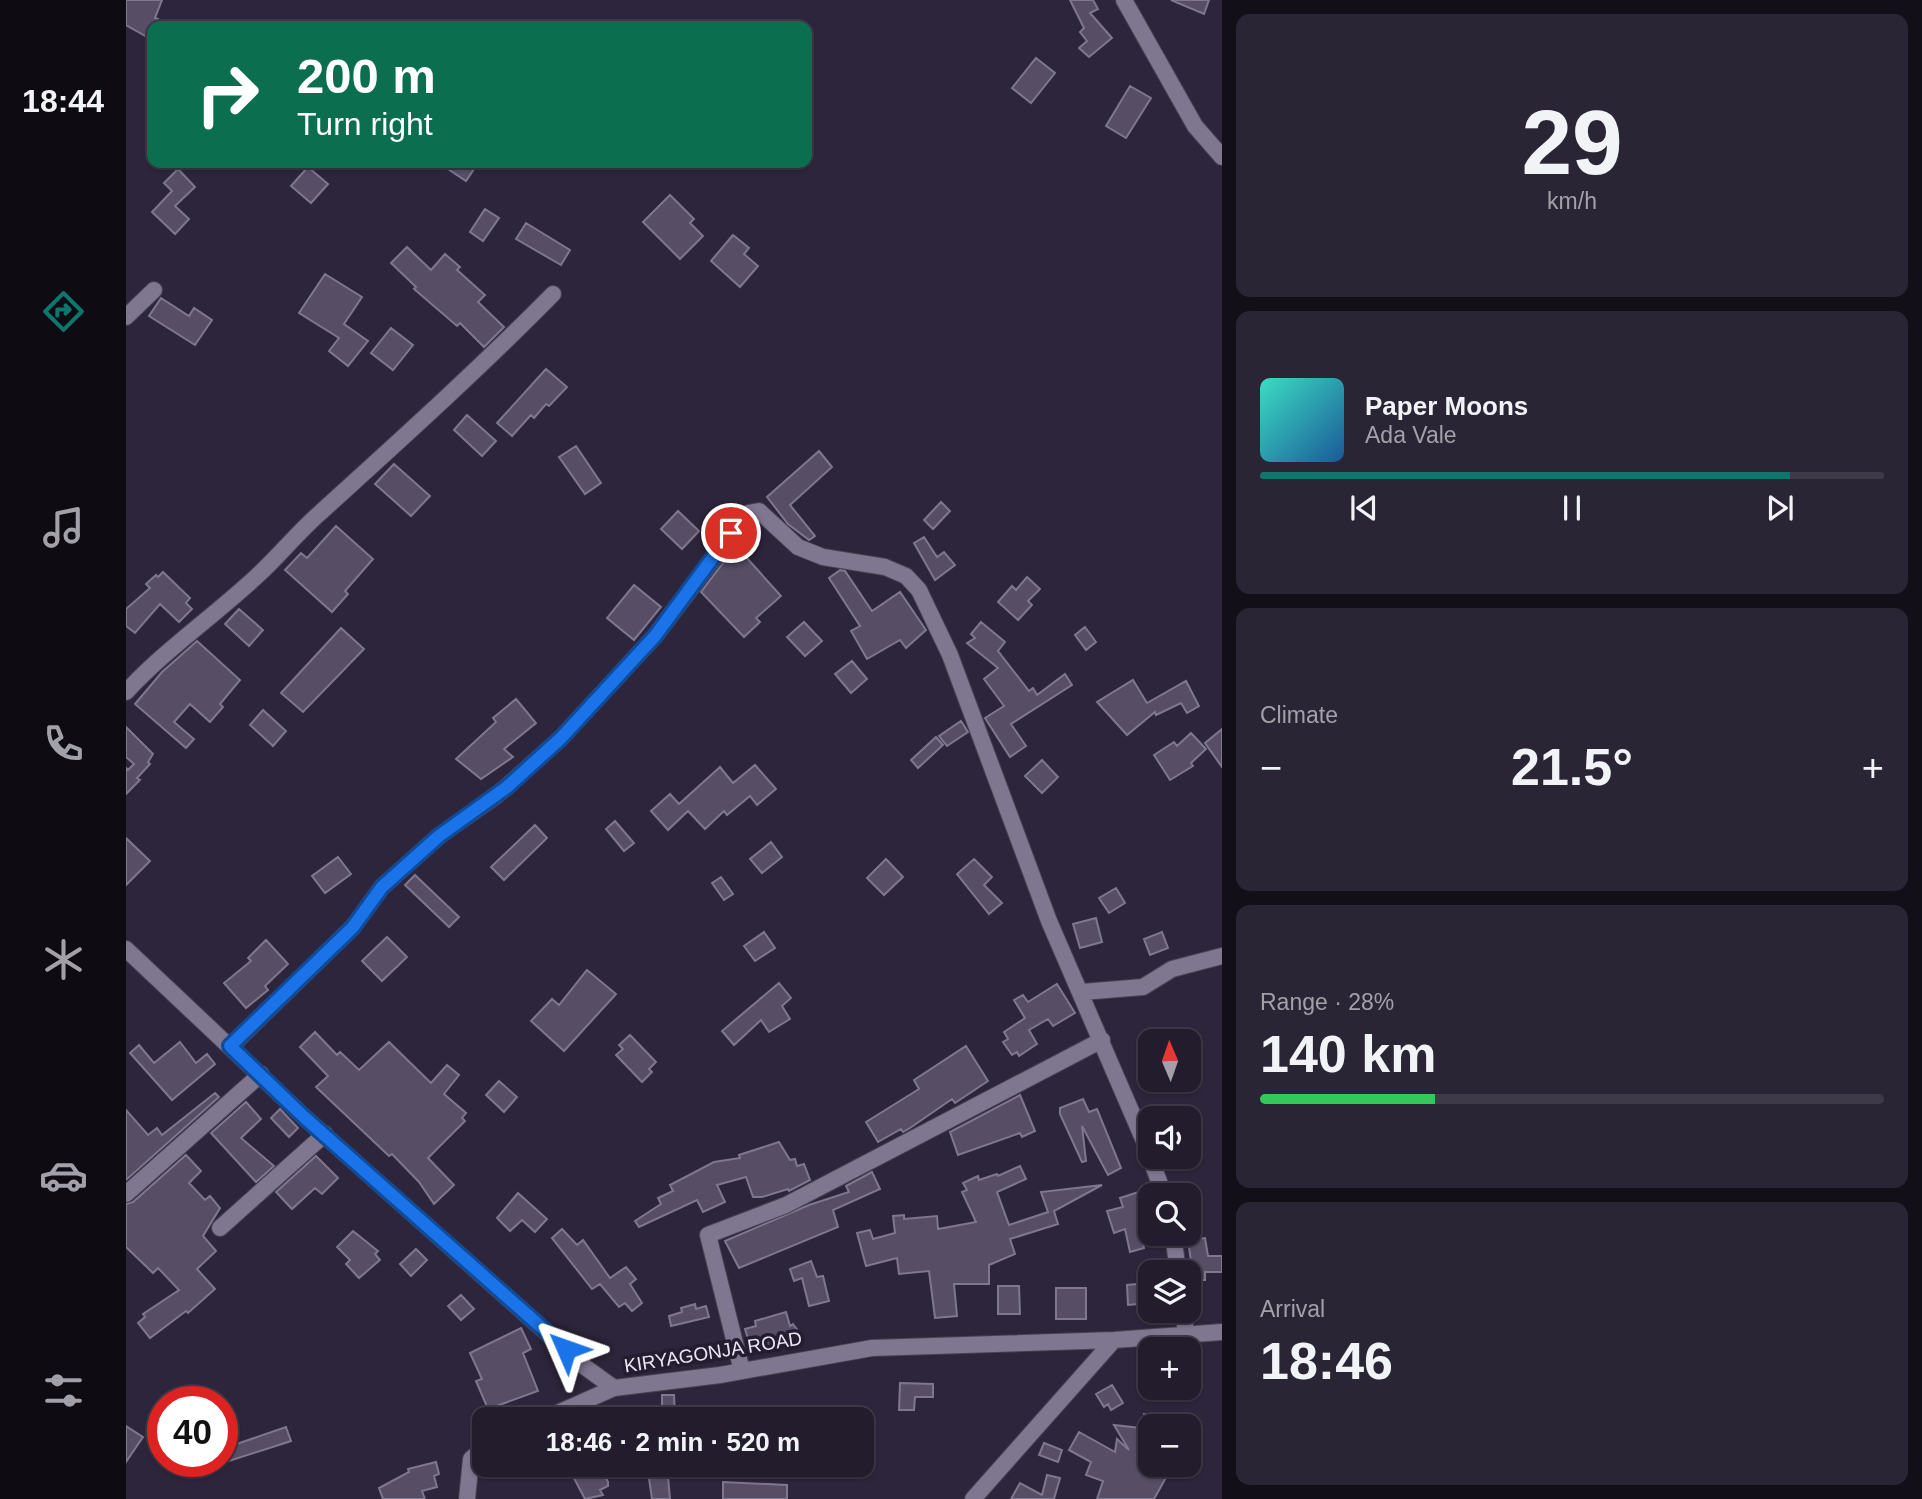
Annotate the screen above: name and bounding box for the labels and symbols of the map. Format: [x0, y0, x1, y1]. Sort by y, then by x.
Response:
pin [701, 503, 761, 563]
north arrow [1138, 1029, 1200, 1092]
position arrow [529, 1312, 603, 1386]
street label: KIRYAGONJA ROAD [623, 1328, 803, 1376]
speed limit sign: 40 [147, 1386, 238, 1477]

